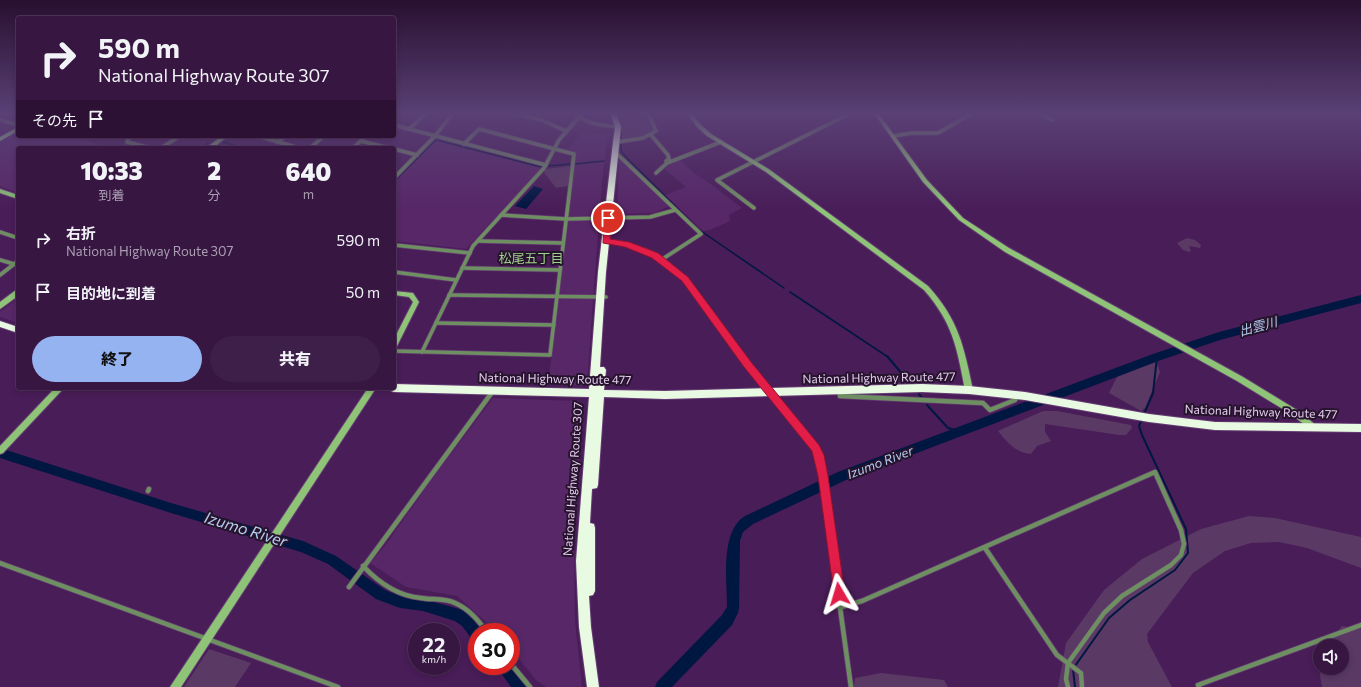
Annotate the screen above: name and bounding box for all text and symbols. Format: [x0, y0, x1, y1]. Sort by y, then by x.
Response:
text: 590 m [98, 30, 180, 64]
icon: right [32, 32, 84, 84]
text: National Highway Route 307 [98, 64, 330, 86]
icon: arrive [85, 108, 107, 130]
text: その先 [32, 111, 77, 129]
text: 10:33 [81, 156, 143, 185]
text: 2 [207, 156, 221, 185]
text: 640 [286, 157, 332, 186]
text: m [303, 186, 314, 202]
text: 到着 [99, 187, 125, 203]
text: 分 [208, 187, 221, 203]
pin [591, 201, 625, 235]
icon: arrive [597, 207, 619, 229]
text: 右折 [66, 224, 96, 242]
icon: right [32, 229, 54, 251]
text: 590 m [337, 231, 380, 249]
text: National Highway Route 307 [66, 243, 233, 259]
district label: 松尾五丁目 [498, 250, 564, 266]
icon: arrive [32, 281, 54, 303]
text: 50 m [346, 283, 380, 301]
text: 目的地に到着 [66, 284, 156, 302]
water label: 出雲川 [1237, 313, 1281, 339]
button: 終了 [32, 336, 202, 382]
button: 共有 [210, 336, 380, 382]
street label: National Highway Route 477 [802, 369, 956, 385]
street label: National Highway Route 477 [478, 370, 632, 386]
street label: National Highway Route 307 [560, 401, 584, 556]
street label: National Highway Route 477 [1184, 401, 1338, 421]
water label: Izumo River [845, 442, 916, 482]
water label: Izumo River [202, 507, 290, 550]
position arrow [818, 573, 860, 615]
speed limit sign: 30 [468, 623, 520, 675]
text: 22 [423, 632, 445, 656]
map controls [1313, 639, 1349, 675]
button: sound [1313, 639, 1349, 675]
text: km/h [422, 653, 446, 665]

